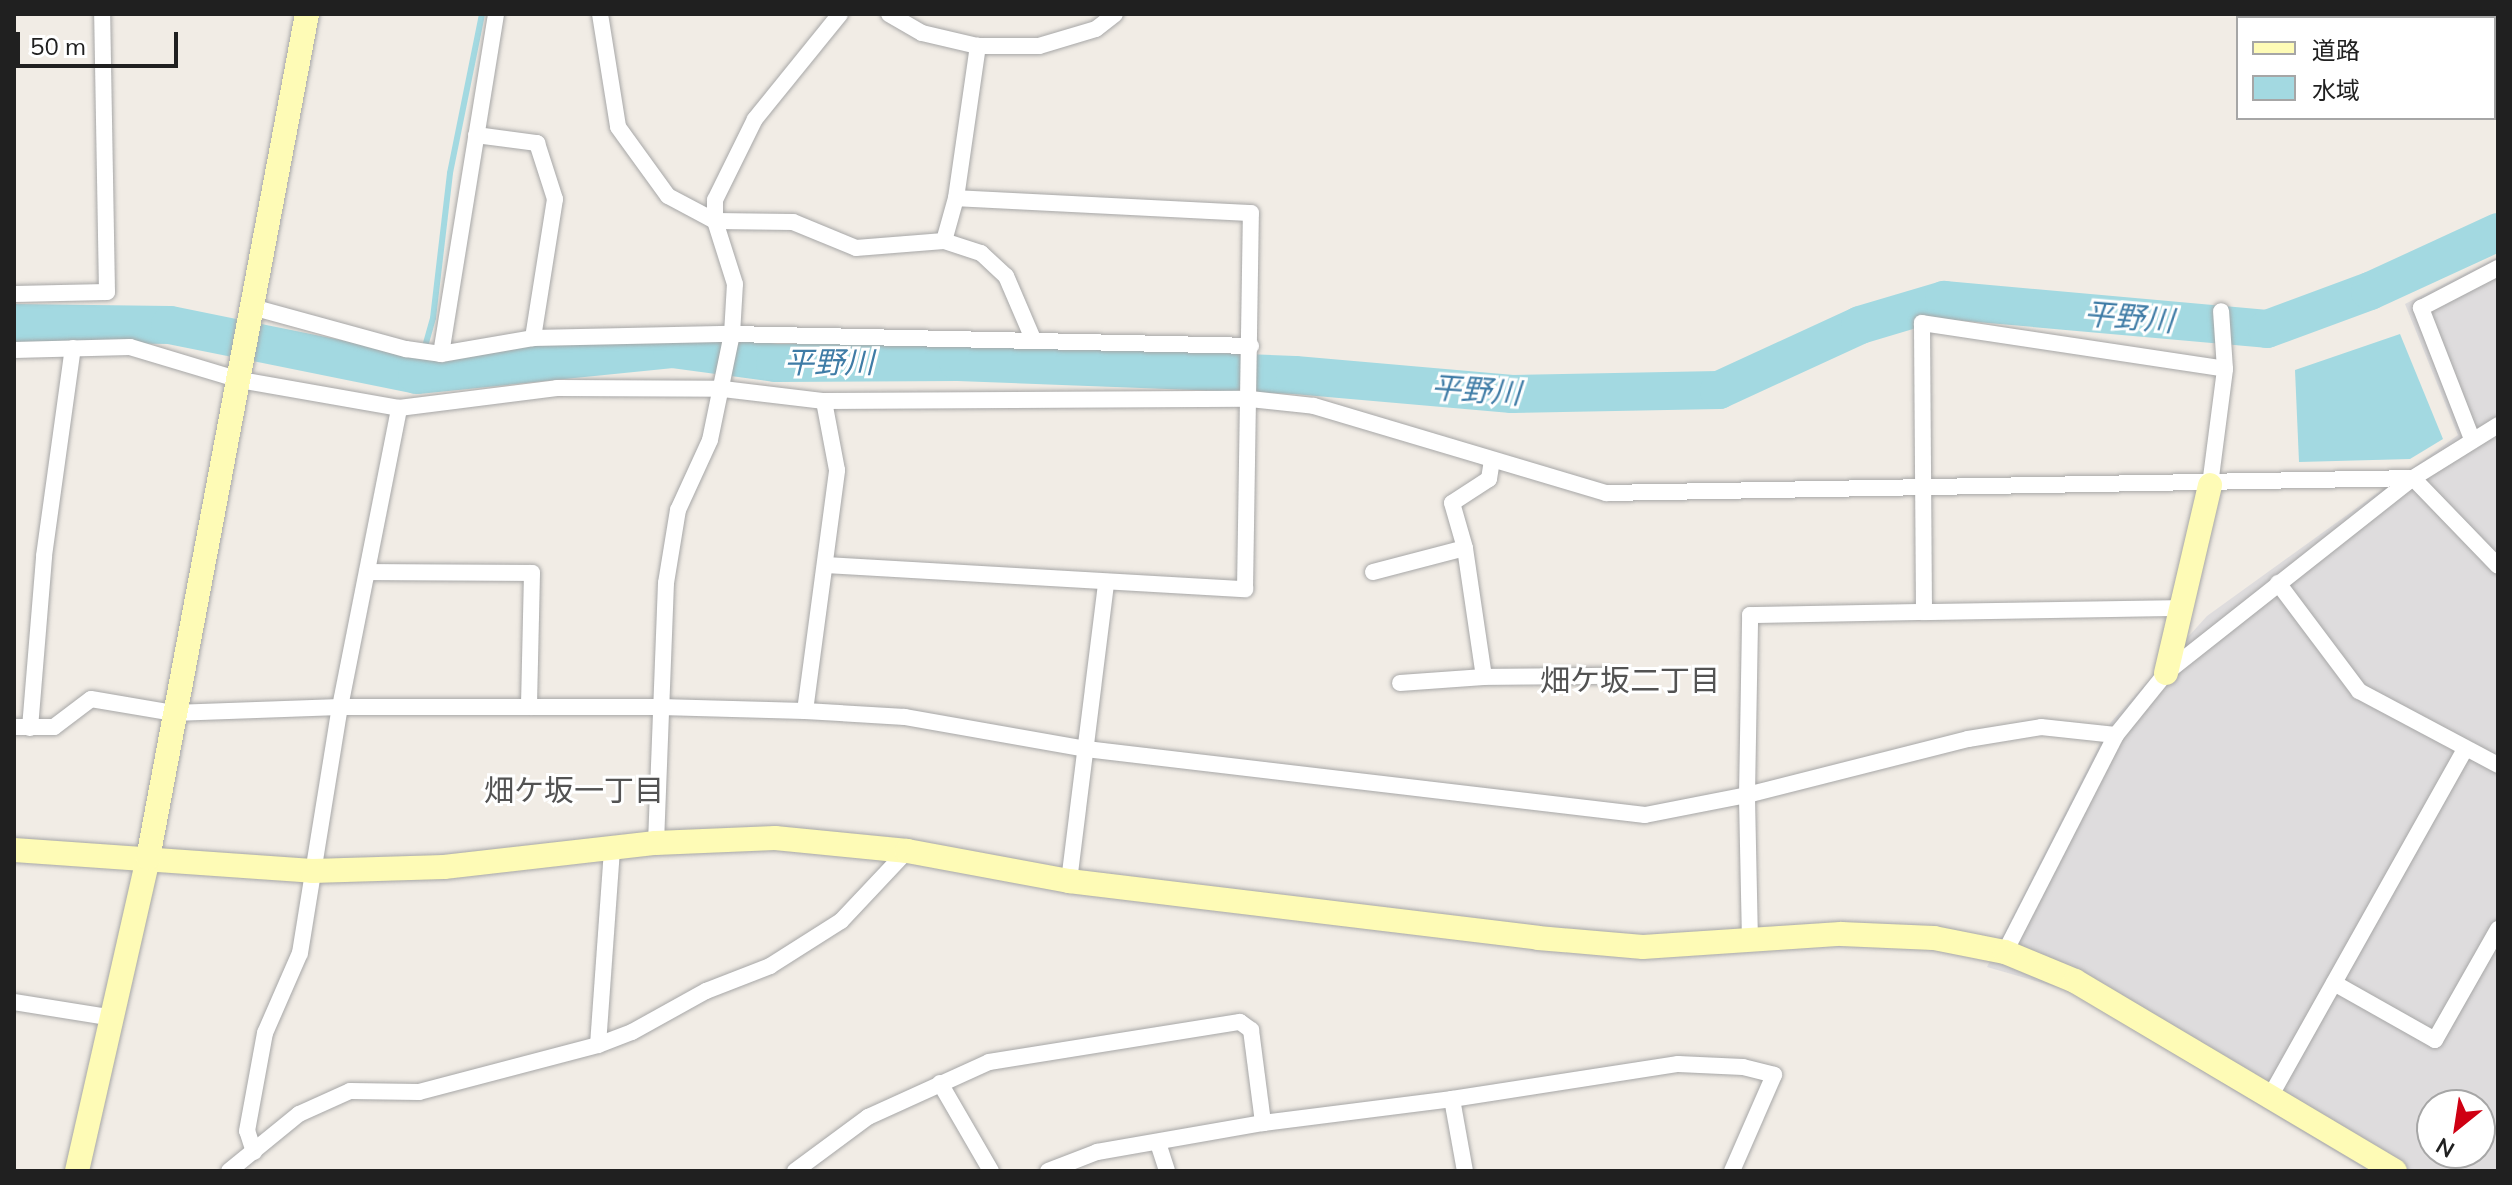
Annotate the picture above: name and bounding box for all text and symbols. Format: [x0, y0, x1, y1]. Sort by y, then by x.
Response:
scale bar [20, 16, 182, 66]
legend [2236, 16, 2496, 120]
text: 50 m [30, 31, 86, 61]
text: 道路 [2312, 35, 2360, 65]
text: 水域 [2312, 75, 2360, 105]
water label: 平野川 [2083, 295, 2175, 339]
water label: 平野川 [784, 344, 874, 380]
water label: 平野川 [1430, 369, 1522, 411]
district label: 畑ケ坂二丁目 [1540, 662, 1720, 698]
district label: 畑ケ坂一丁目 [484, 772, 664, 808]
north arrow [2416, 1089, 2496, 1169]
text: N [2431, 1132, 2459, 1164]

